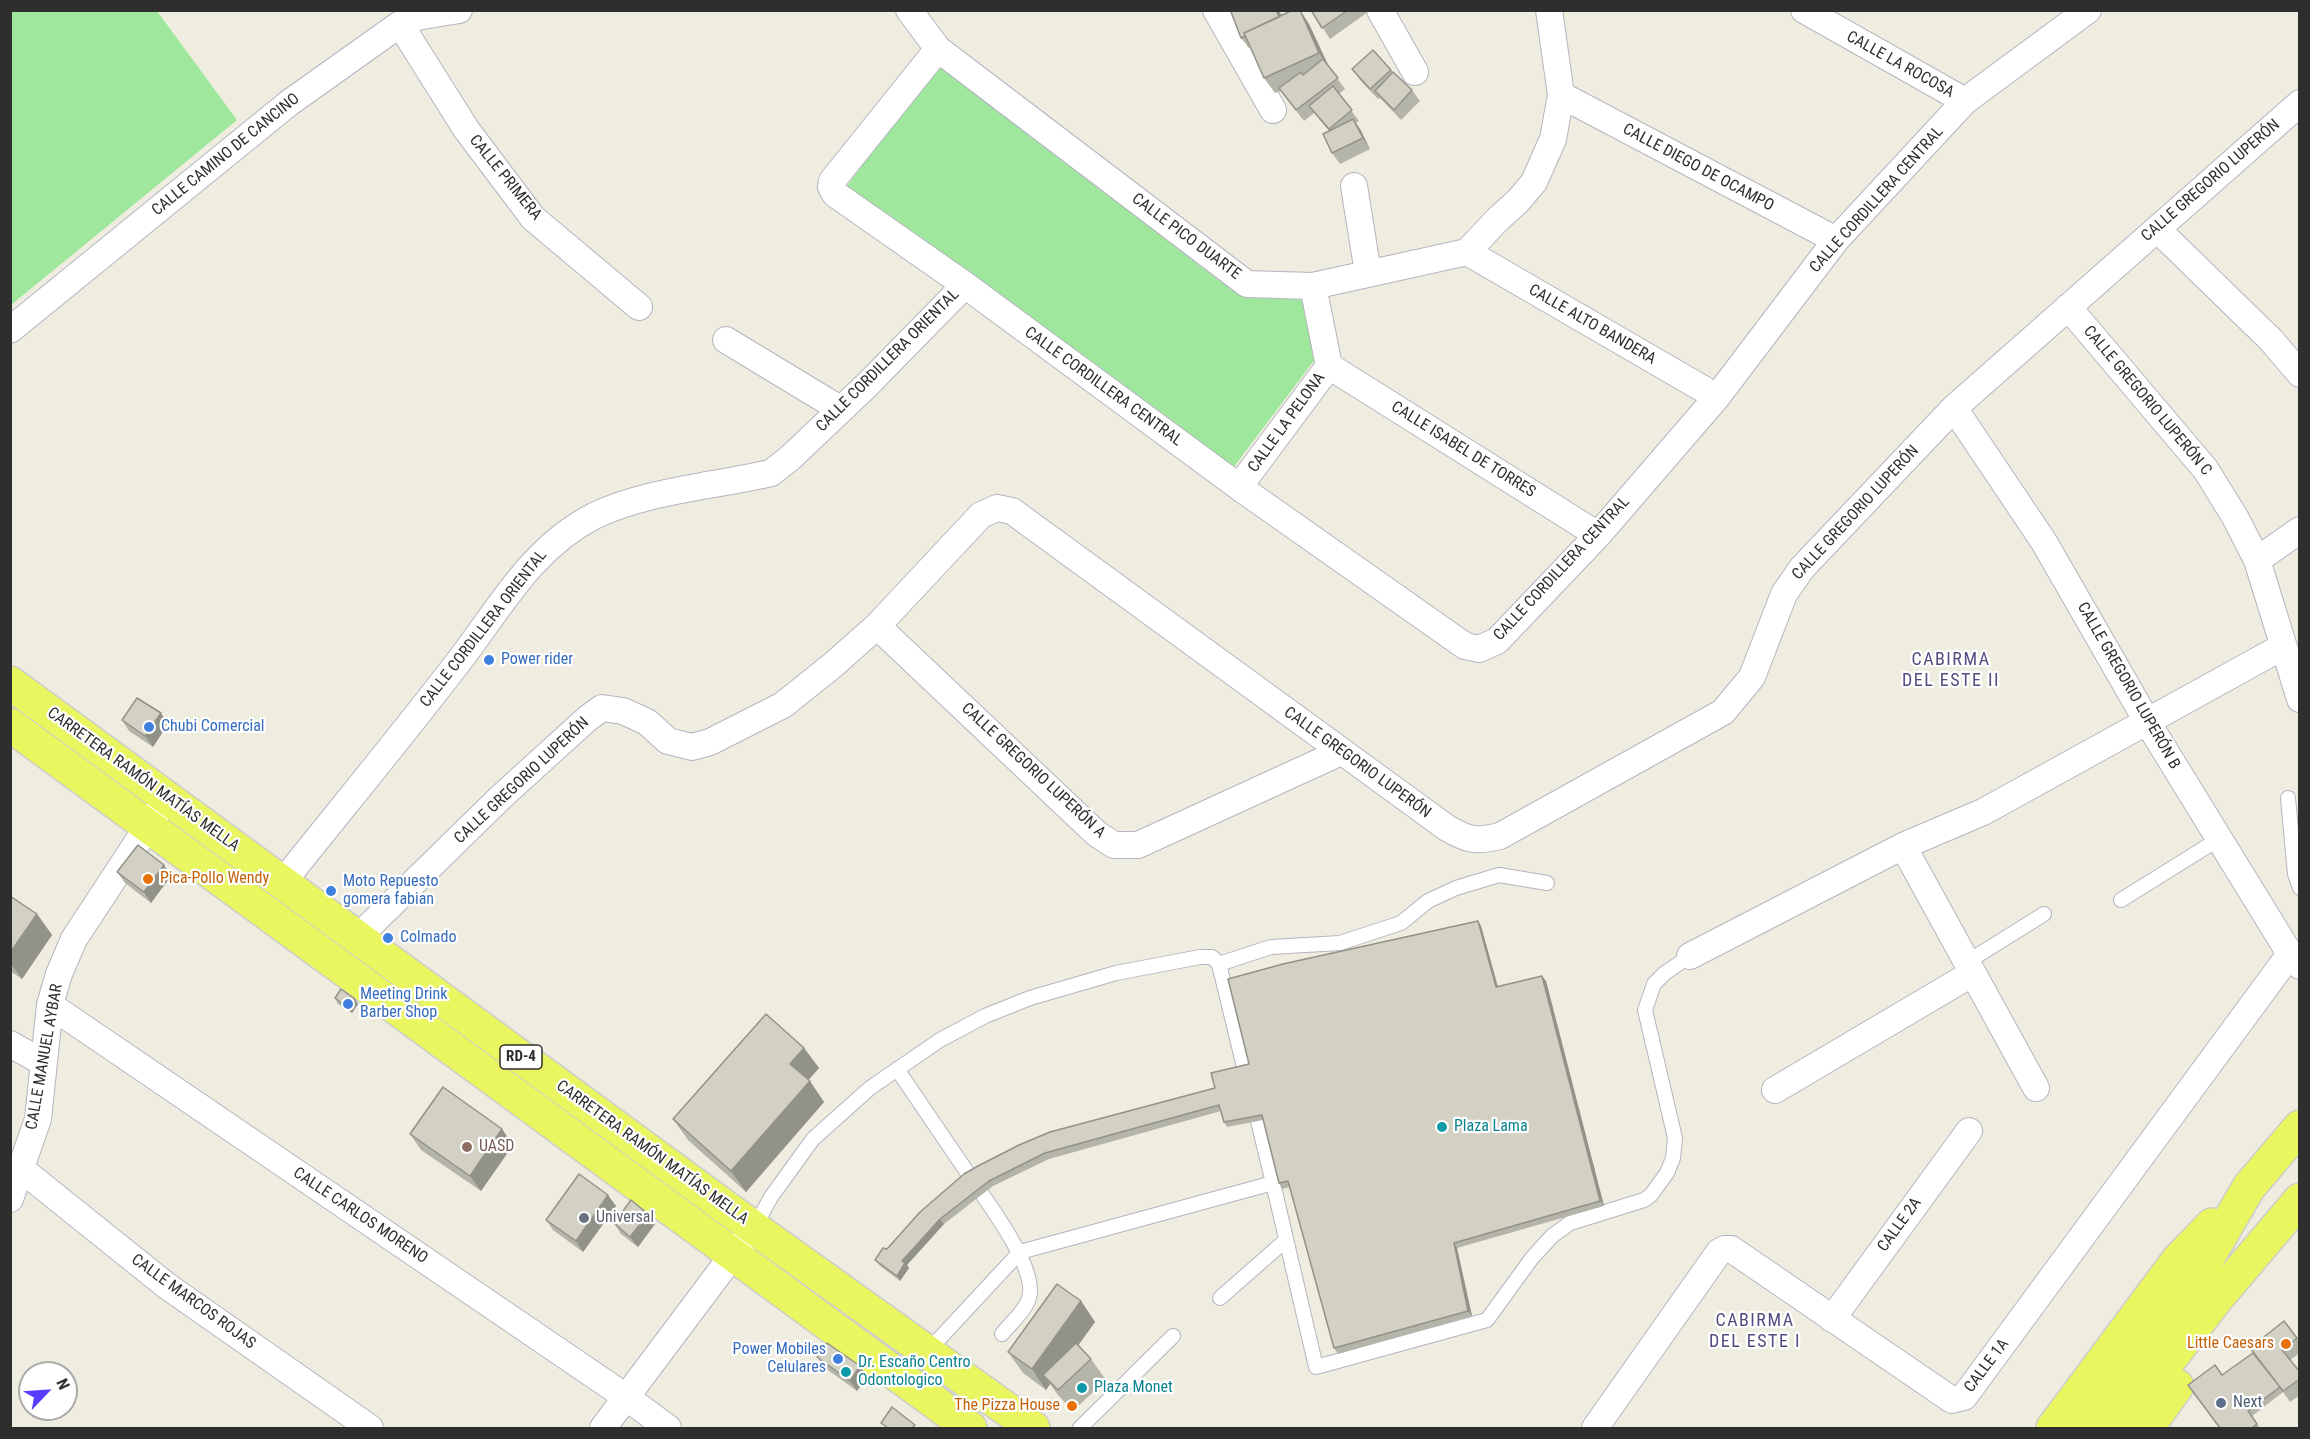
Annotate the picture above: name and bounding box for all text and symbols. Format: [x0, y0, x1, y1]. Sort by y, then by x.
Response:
street label: CALLE LA ROCOSA [1843, 27, 1957, 103]
street label: CALLE CAMINO DE CANCINO [148, 90, 304, 220]
street label: CALLE GREGORIO LUPERÓN [2138, 116, 2284, 246]
street label: CALLE DIEGO DE OCAMPO [1619, 120, 1777, 216]
street label: CALLE CORDILLERA CENTRAL [1806, 123, 1948, 277]
street label: CALLE PRIMERA [465, 131, 545, 225]
street label: CALLE PICO DUARTE [1128, 190, 1244, 284]
street label: CALLE ALTO BANDERA [1525, 281, 1659, 369]
street label: CALLE CORDILLERA ORIENTAL [813, 286, 963, 436]
street label: CALLE GREGORIO LUPERÓN C [2079, 322, 2215, 480]
street label: CALLE CORDILLERA CENTRAL [1020, 323, 1186, 451]
street label: CALLE LA PELONA [1244, 369, 1330, 477]
street label: CALLE ISABEL DE TORRES [1387, 398, 1539, 502]
street label: CALLE GREGORIO LUPERÓN [1789, 442, 1923, 584]
street label: CALLE CORDILLERA CENTRAL [1490, 493, 1634, 645]
street label: CALLE CORDILLERA ORIENTAL [417, 547, 551, 711]
street label: CALLE GREGORIO LUPERÓN B [2072, 599, 2184, 773]
district label: CABIRMA DEL ESTE II [1902, 649, 2000, 692]
place label: Power rider [501, 650, 573, 670]
marker: Power rider [482, 653, 496, 667]
street label: CALLE GREGORIO LUPERÓN A [957, 699, 1109, 843]
street label: CALLE GREGORIO LUPERÓN [1280, 703, 1434, 823]
street label: CARRETERA RAMÓN MATÍAS MELLA [43, 704, 243, 856]
street label: CALLE GREGORIO LUPERÓN [451, 714, 593, 848]
place label: Chubi Comercial [161, 717, 265, 737]
marker: Chubi Comercial [142, 720, 156, 734]
place label: Pica-Pollo Wendy [160, 869, 269, 889]
marker: Pica-Pollo Wendy [141, 872, 155, 886]
place label: Moto Repuesto gomera fabian [343, 872, 438, 910]
marker: Moto Repuesto gomera fabian [324, 884, 338, 898]
place label: Colmado [400, 928, 456, 948]
marker: Colmado [381, 931, 395, 945]
street label: CALLE MANUEL AYBAR [23, 982, 67, 1132]
place label: Meeting Drink Barber Shop [360, 985, 447, 1023]
marker: Meeting Drink Barber Shop [341, 997, 355, 1011]
road number: RD-4 [500, 1045, 542, 1069]
street label: CARRETERA RAMÓN MATÍAS MELLA [552, 1077, 752, 1229]
place label: Plaza Lama [1454, 1117, 1528, 1137]
marker: Plaza Lama [1435, 1120, 1449, 1134]
place label: UASD [479, 1137, 514, 1157]
marker: UASD [460, 1140, 474, 1154]
street label: CALLE CARLOS MORENO [289, 1164, 431, 1268]
street label: CALLE 2A [1874, 1194, 1926, 1256]
place label: Universal [596, 1208, 654, 1228]
marker: Universal [577, 1211, 591, 1225]
street label: CALLE MARCOS ROJAS [127, 1250, 259, 1354]
district label: CABIRMA DEL ESTE I [1709, 1310, 1801, 1352]
place label: Little Caesars [2187, 1334, 2274, 1354]
street label: CALLE 1A [1961, 1335, 2013, 1397]
marker: Little Caesars [2279, 1337, 2293, 1351]
place label: Power Mobiles Celulares [733, 1340, 826, 1378]
marker: Power Mobiles Celulares [831, 1352, 845, 1366]
place label: Dr. Escaño Centro Odontologico [858, 1353, 970, 1391]
north arrow [18, 1361, 78, 1421]
marker: Dr. Escaño Centro Odontologico [839, 1365, 853, 1379]
text: N [52, 1376, 74, 1392]
place label: Plaza Monet [1094, 1378, 1173, 1398]
marker: Plaza Monet [1075, 1381, 1089, 1395]
place label: Next [2233, 1393, 2262, 1413]
place label: The Pizza House [954, 1396, 1060, 1416]
marker: Next [2214, 1396, 2228, 1410]
marker: The Pizza House [1065, 1399, 1079, 1413]

